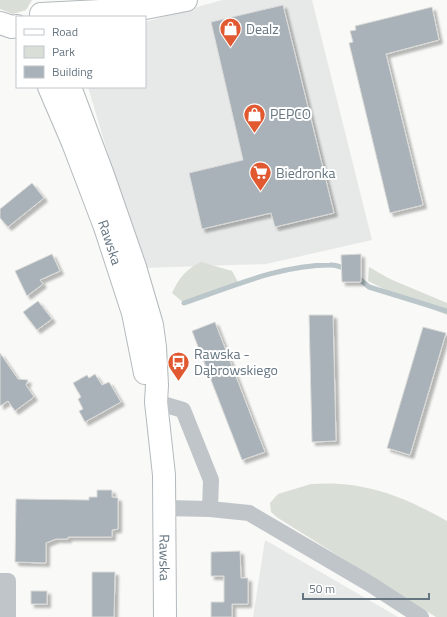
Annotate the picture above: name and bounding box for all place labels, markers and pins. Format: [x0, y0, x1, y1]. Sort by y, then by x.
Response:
shop icon: Dealz [217, 16, 243, 49]
place label: Dealz [246, 18, 279, 39]
shop icon: PEPCO [242, 101, 268, 134]
place label: PEPCO [270, 103, 311, 124]
supermarket icon: Biedronka [248, 160, 274, 193]
place label: Biedronka [276, 162, 335, 183]
place label: Rawska - Dąbrowskiego [194, 343, 278, 380]
bus stop icon: Rawska - Dąbrowskiego [165, 349, 191, 382]

